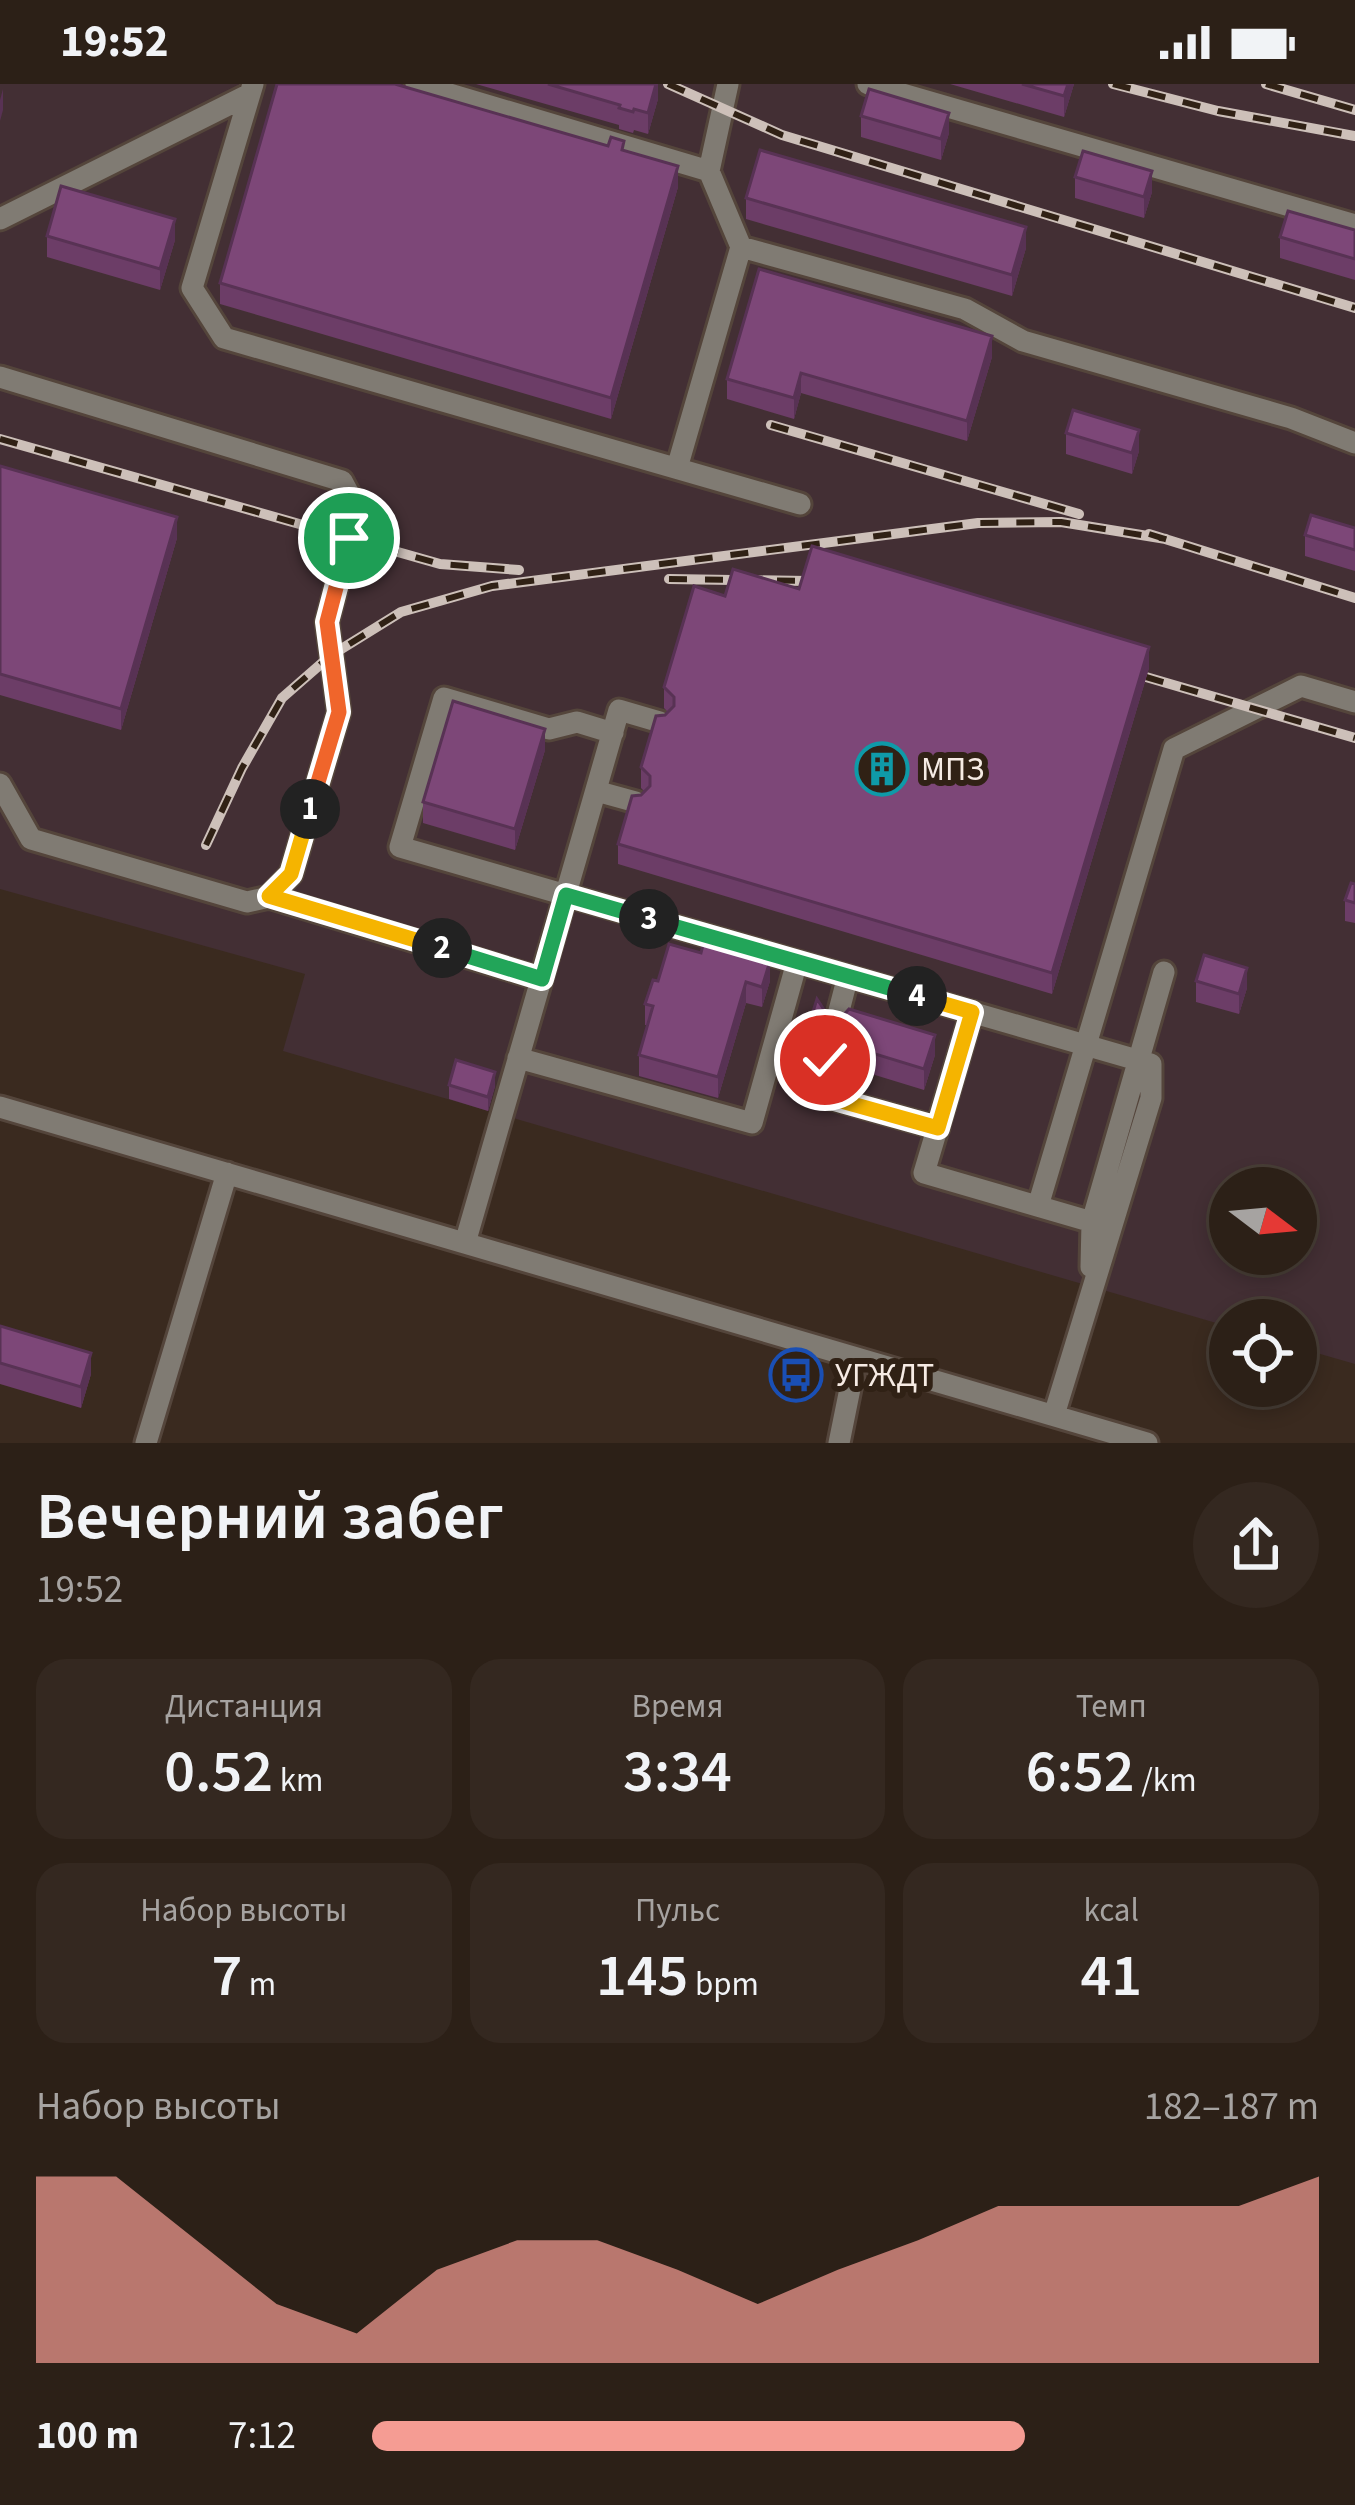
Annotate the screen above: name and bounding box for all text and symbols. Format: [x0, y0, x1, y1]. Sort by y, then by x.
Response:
text: 19:52 [60, 10, 169, 74]
pin [298, 487, 400, 589]
icon: arrive [316, 505, 382, 571]
building icon: МПЗ [854, 741, 910, 797]
place label: МПЗ [921, 746, 984, 793]
pin: 1 [280, 779, 340, 839]
text: 1 [301, 785, 319, 832]
pin: 3 [619, 889, 679, 949]
text: 3 [640, 895, 658, 942]
pin: 2 [412, 918, 472, 978]
text: 2 [433, 924, 451, 971]
pin: 4 [887, 966, 947, 1026]
text: 4 [908, 972, 926, 1019]
pin [774, 1009, 876, 1111]
icon: check [792, 1027, 858, 1093]
north arrow [1209, 1167, 1317, 1275]
map controls [1209, 1167, 1317, 1407]
button: locate [1209, 1299, 1317, 1407]
bus stop icon: УГЖДТ [768, 1347, 824, 1403]
place label: УГЖДТ [835, 1352, 934, 1399]
text: Вечерний забег [36, 1470, 504, 1564]
button: share [1193, 1482, 1319, 1608]
text: 19:52 [36, 1562, 123, 1618]
text: Дистанция [165, 1683, 323, 1730]
text: Время [632, 1683, 723, 1730]
text: Темп [1076, 1683, 1147, 1730]
text: 0.52 [164, 1730, 273, 1815]
text: 3:34 [623, 1730, 732, 1815]
text: 6:52 [1026, 1730, 1135, 1815]
text: km [273, 1757, 323, 1804]
text: /km [1135, 1757, 1197, 1804]
text: Набор высоты [140, 1887, 347, 1934]
text: Пульс [635, 1887, 720, 1934]
text: kcal [1083, 1887, 1139, 1934]
text: 7 [211, 1934, 242, 2019]
text: 145 [596, 1934, 688, 2019]
text: 41 [1080, 1934, 1142, 2019]
text: m [242, 1961, 276, 2008]
text: bpm [688, 1961, 759, 2008]
text: Набор высоты [36, 2079, 281, 2135]
text: 182–187 m [1144, 2079, 1319, 2135]
text: 100 m [36, 2408, 139, 2464]
text: 7:12 [228, 2408, 296, 2464]

